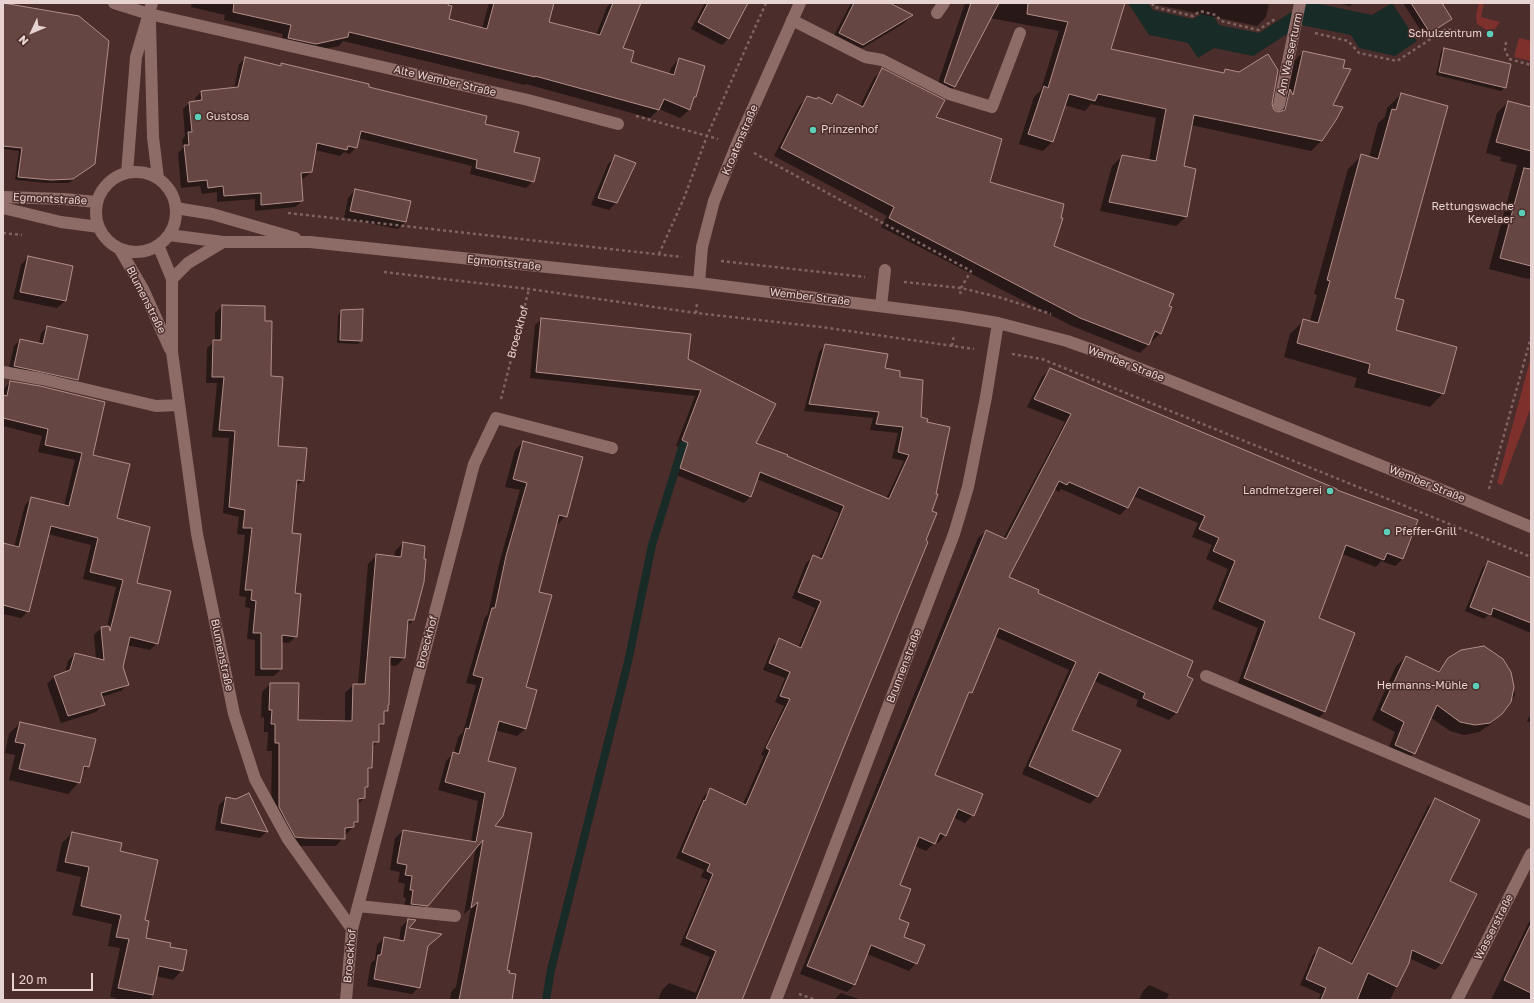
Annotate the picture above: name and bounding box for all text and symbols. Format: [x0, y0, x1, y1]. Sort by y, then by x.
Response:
north arrow [12, 12, 52, 52]
street label: Am Wasserturm [1275, 12, 1305, 96]
place label: Schulzentrum [1408, 27, 1482, 41]
marker: Schulzentrum [1485, 29, 1495, 39]
text: N [15, 33, 31, 48]
street label: Alte Wember Straße [392, 63, 498, 99]
street label: Kroatenstraße [719, 103, 761, 177]
place label: Gustosa [206, 110, 249, 124]
marker: Gustosa [193, 112, 203, 122]
place label: Prinzenhof [821, 123, 878, 137]
marker: Prinzenhof [808, 125, 818, 135]
street label: Egmontstraße [13, 190, 87, 208]
place label: Rettungswache Kevelaer [1432, 200, 1514, 226]
marker: Rettungswache Kevelaer [1517, 208, 1527, 218]
street label: Egmontstraße [466, 253, 542, 273]
street label: Blumenstraße [123, 264, 169, 336]
street label: Wember Straße [769, 286, 851, 308]
street label: Broeckhof [505, 304, 531, 360]
street label: Wember Straße [1086, 343, 1166, 385]
street label: Wember Straße [1387, 463, 1467, 505]
place label: Landmetzgerei [1243, 484, 1322, 498]
marker: Landmetzgerei [1325, 486, 1335, 496]
place label: Pfeffer-Grill [1395, 525, 1457, 539]
marker: Pfeffer-Grill [1382, 527, 1392, 537]
street label: Broeckhof [414, 614, 440, 670]
street label: Blumenstraße [208, 618, 236, 692]
street label: Brunnenstraße [884, 627, 924, 705]
place label: Hermanns-Mühle [1377, 679, 1468, 693]
marker: Hermanns-Mühle [1471, 681, 1481, 691]
street label: Wasserstraße [1472, 892, 1516, 962]
street label: Broeckhof [341, 929, 359, 983]
scale bar [14, 965, 95, 991]
text: 20 m [19, 972, 47, 987]

